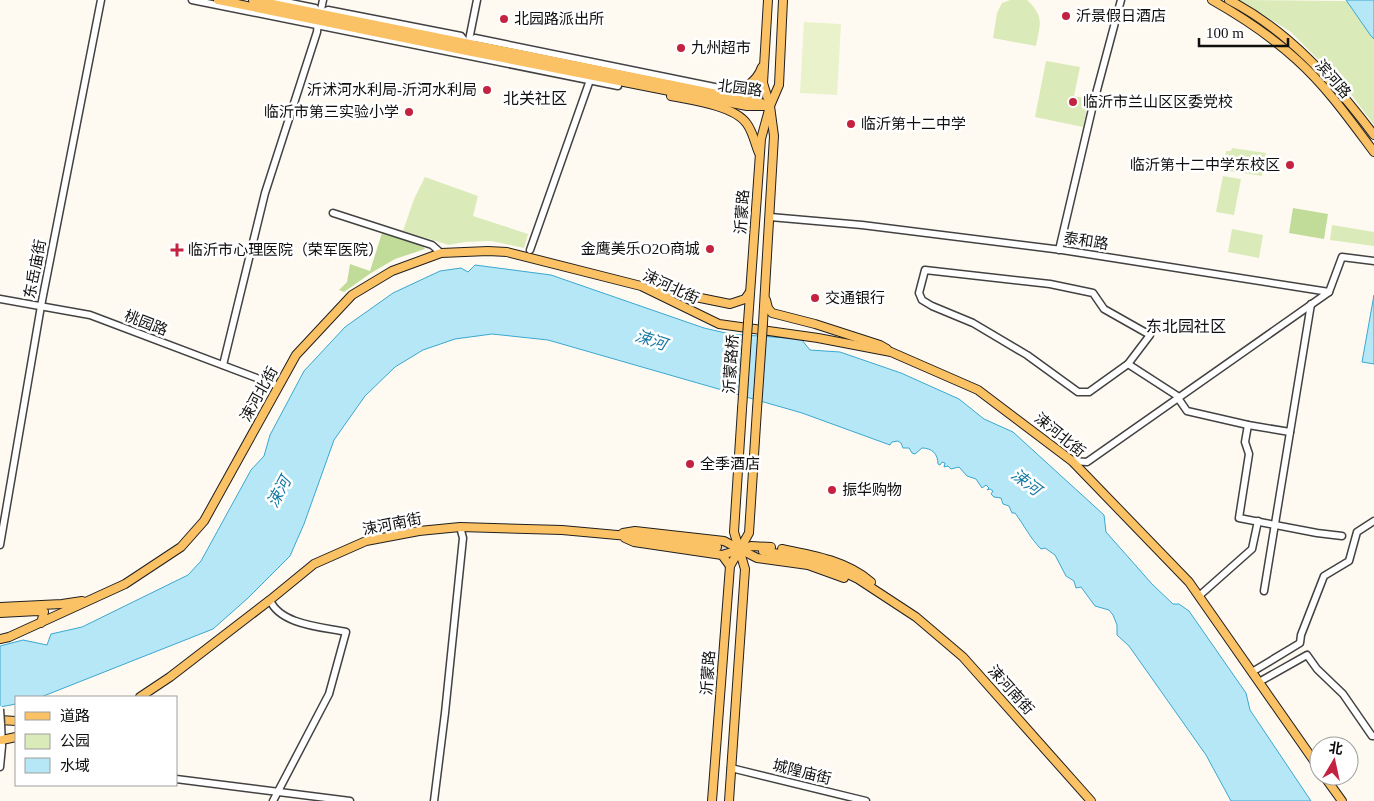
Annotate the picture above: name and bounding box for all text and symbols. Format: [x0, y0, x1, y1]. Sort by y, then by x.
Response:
place label: 沂景假日酒店 [1076, 8, 1166, 24]
place label: 北园路派出所 [514, 10, 604, 27]
marker: 沂景假日酒店 [1060, 10, 1072, 22]
marker: 北园路派出所 [498, 13, 510, 25]
scale bar [1199, 15, 1288, 47]
text: 100 m [1206, 25, 1244, 41]
place label: 九州超市 [691, 39, 751, 56]
marker: 九州超市 [675, 42, 687, 54]
street label: 滨河路 [1312, 57, 1354, 101]
street label: 北园路 [717, 76, 763, 99]
place label: 沂沭河水利局-沂河水利局 [307, 82, 477, 98]
marker: 沂沭河水利局-沂河水利局 [481, 84, 493, 96]
district label: 北关社区 [503, 90, 567, 107]
place label: 临沂市兰山区区委党校 [1083, 93, 1233, 110]
marker: 临沂市兰山区区委党校 [1067, 96, 1079, 108]
place label: 临沂市第三实验小学 [264, 103, 399, 120]
marker: 临沂市第三实验小学 [403, 106, 415, 118]
place label: 临沂第十二中学 [861, 115, 966, 132]
marker: 临沂第十二中学 [845, 118, 857, 130]
place label: 临沂第十二中学东校区 [1130, 156, 1280, 173]
marker: 临沂第十二中学东校区 [1284, 159, 1296, 171]
street label: 沂蒙路 [731, 189, 752, 235]
street label: 泰和路 [1063, 230, 1109, 252]
street label: 东岳庙街 [21, 238, 49, 300]
place label: 临沂市心理医院（荣军医院） [188, 241, 383, 258]
place label: 金鹰美乐O2O商城 [581, 241, 700, 257]
marker: 临沂市心理医院（荣军医院） [170, 243, 184, 257]
marker: 金鹰美乐O2O商城 [704, 243, 716, 255]
street label: 涑河北街 [640, 266, 702, 307]
place label: 交通银行 [825, 290, 885, 306]
marker: 交通银行 [809, 292, 821, 304]
street label: 桃园路 [122, 307, 170, 339]
district label: 东北园社区 [1146, 318, 1226, 335]
water label: 涑河 [633, 327, 672, 354]
street label: 沂蒙路桥 [720, 333, 741, 394]
street label: 涑河北街 [237, 363, 281, 424]
street label: 涑河北街 [1032, 409, 1089, 460]
place label: 全季酒店 [700, 456, 760, 472]
marker: 全季酒店 [684, 458, 696, 470]
water label: 涑河 [1008, 466, 1046, 500]
water label: 涑河 [264, 471, 295, 510]
place label: 振华购物 [842, 481, 902, 498]
marker: 振华购物 [826, 484, 838, 496]
street label: 涑河南街 [361, 510, 423, 538]
street label: 沂蒙路 [697, 650, 718, 696]
street label: 涑河南街 [985, 662, 1037, 718]
legend [15, 696, 178, 786]
text: 道路 [60, 708, 90, 724]
text: 公园 [60, 733, 90, 749]
north arrow [1309, 736, 1359, 786]
text: 北 [1328, 740, 1344, 757]
street label: 城隍庙街 [771, 757, 833, 787]
text: 水域 [60, 758, 90, 774]

